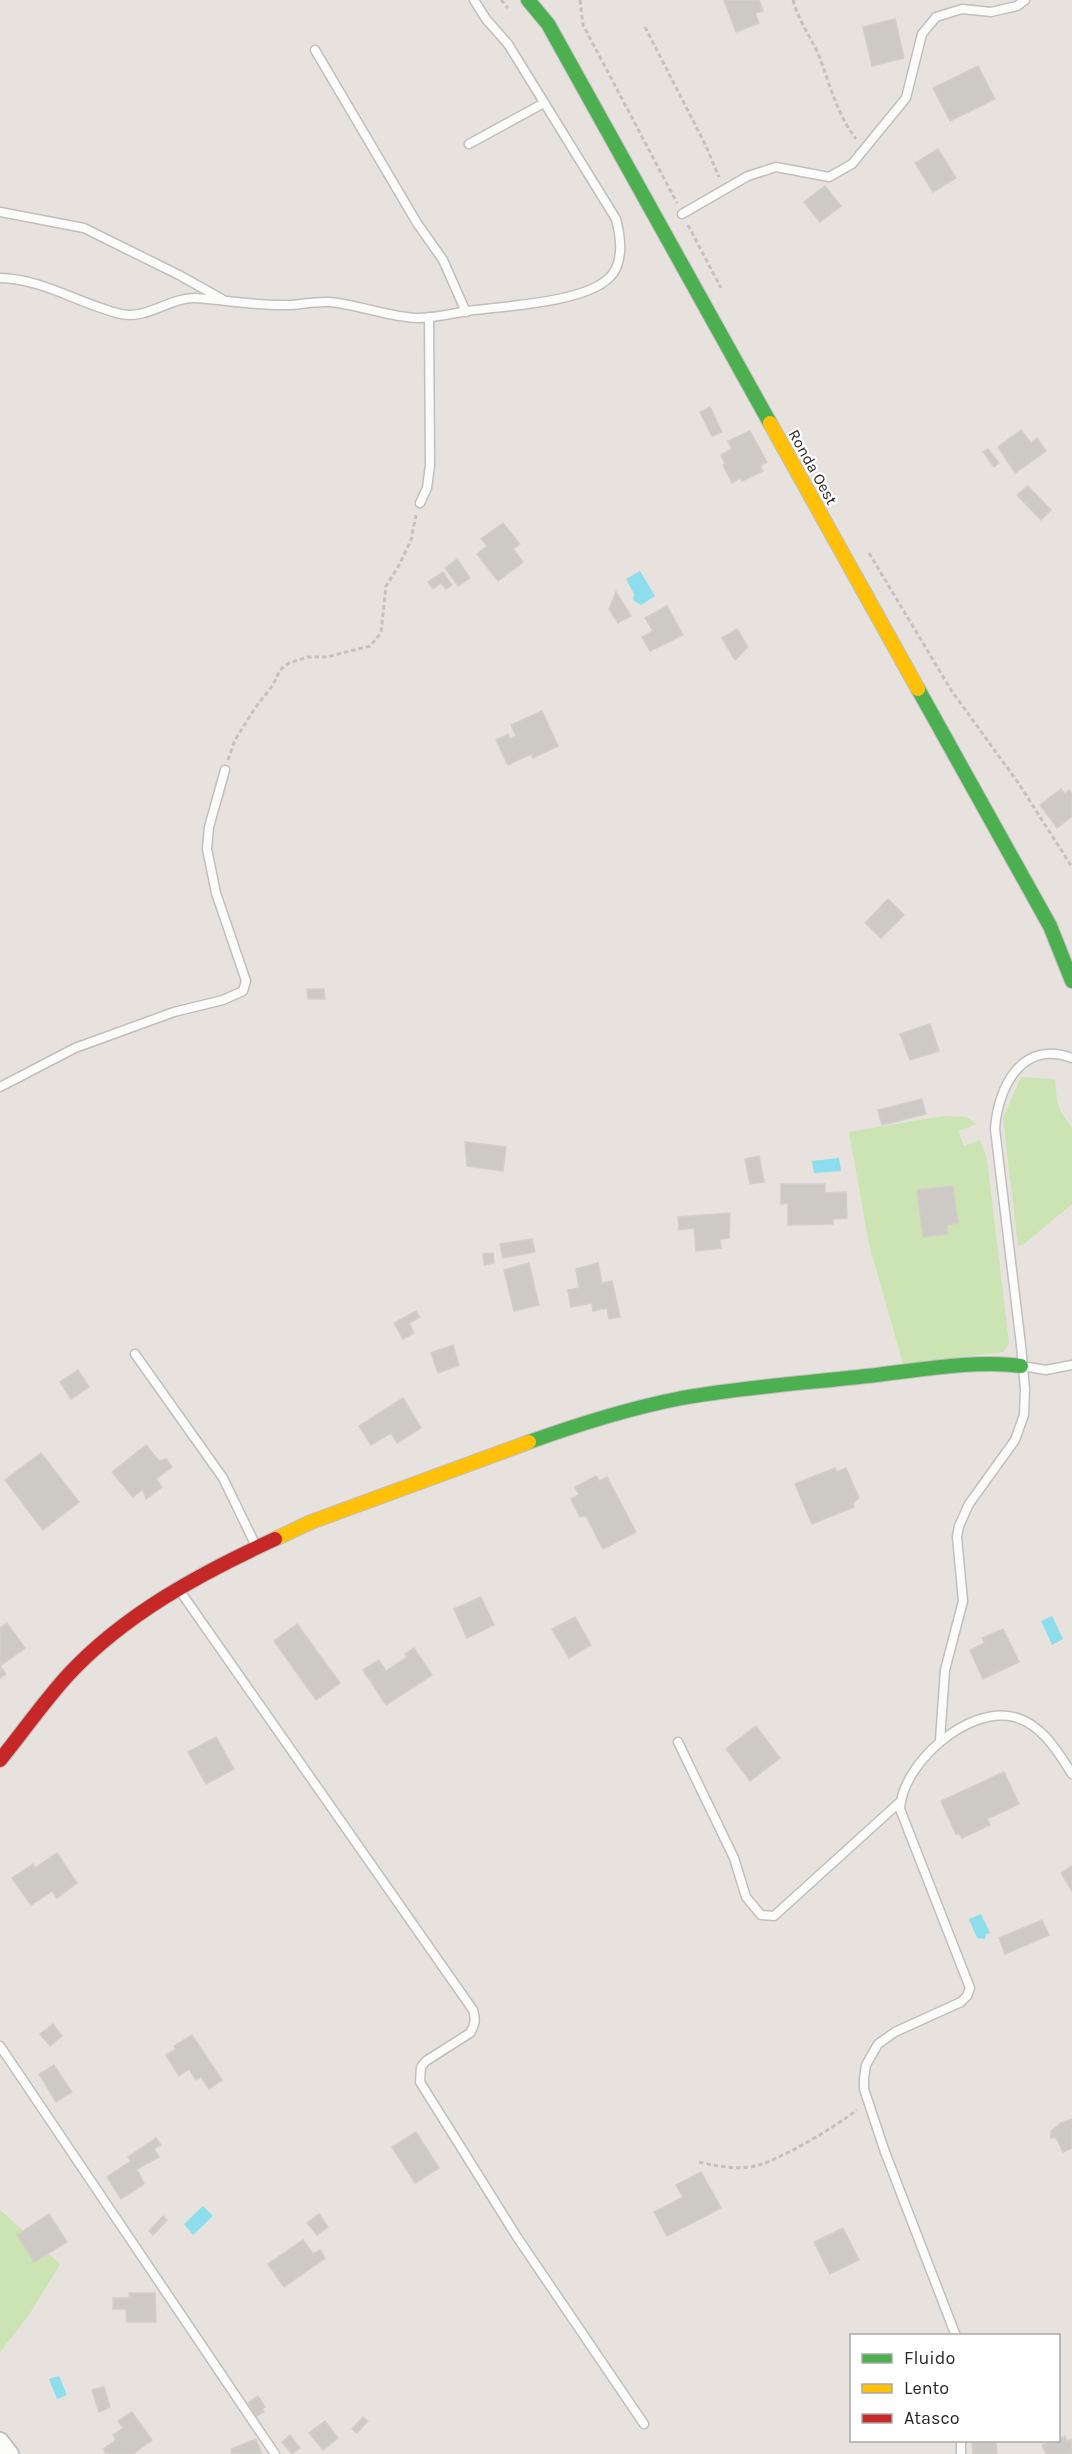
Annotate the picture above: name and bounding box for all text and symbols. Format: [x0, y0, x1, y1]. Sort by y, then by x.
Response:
street label: Ronda Oest [785, 426, 841, 508]
legend [850, 2334, 1060, 2442]
text: Fluido [904, 2347, 955, 2369]
text: Lento [904, 2377, 949, 2399]
text: Atasco [904, 2407, 960, 2429]

